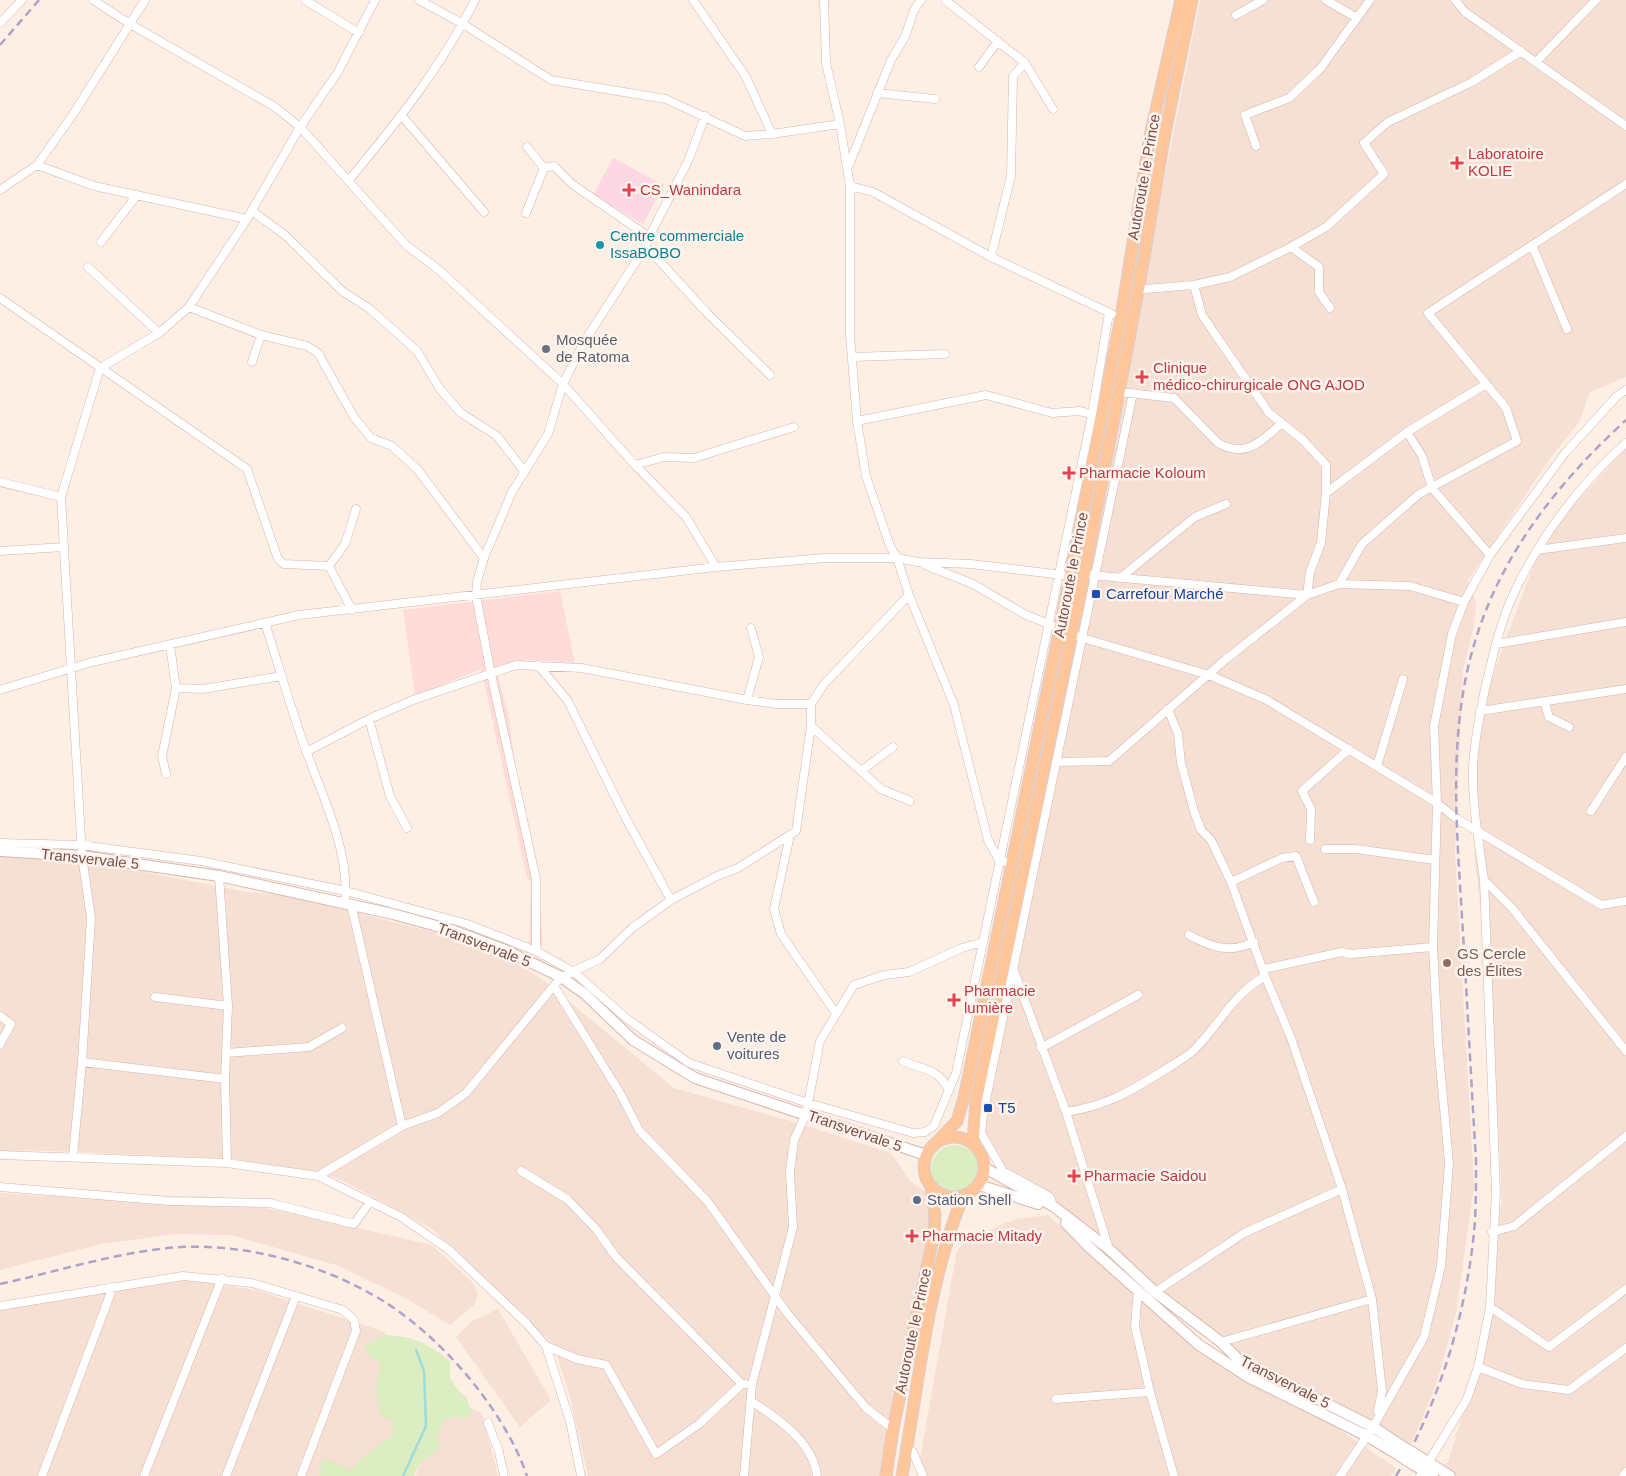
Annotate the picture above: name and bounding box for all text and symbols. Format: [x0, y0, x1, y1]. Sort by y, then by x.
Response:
street label: Autoroute le Prince [1124, 113, 1163, 241]
place label: Laboratoire KOLIE [1468, 145, 1544, 179]
marker: Laboratoire KOLIE [1450, 156, 1464, 170]
place label: CS_Wanindara [640, 181, 742, 198]
marker: CS_Wanindara [622, 183, 636, 197]
place label: Centre commerciale IssaBOBO [610, 227, 744, 261]
marker: Centre commerciale IssaBOBO [594, 239, 606, 251]
place label: Mosquée de Ratoma [556, 331, 630, 365]
marker: Mosquée de Ratoma [540, 343, 552, 355]
place label: Clinique médico-chirurgicale ONG AJOD [1153, 359, 1365, 393]
marker: Clinique médico-chirurgicale ONG AJOD [1135, 370, 1149, 384]
place label: Pharmacie Koloum [1079, 464, 1206, 481]
marker: Pharmacie Koloum [1063, 467, 1075, 479]
street label: Autoroute le Prince [1050, 511, 1091, 639]
place label: Carrefour Marché [1106, 585, 1224, 602]
marker: Carrefour Marché [1090, 588, 1102, 600]
street label: Transvervale 5 [40, 845, 140, 872]
street label: Transvervale 5 [435, 919, 533, 970]
place label: GS Cercle des Élites [1457, 945, 1526, 979]
marker: GS Cercle des Élites [1441, 957, 1453, 969]
place label: Pharmacie lumière [964, 982, 1036, 1016]
marker: Pharmacie lumière [948, 994, 960, 1006]
place label: Vente de voitures [727, 1028, 786, 1062]
marker: Vente de voitures [711, 1040, 723, 1052]
place label: T5 [998, 1099, 1016, 1116]
marker: T5 [982, 1102, 994, 1114]
street label: Transvervale 5 [806, 1106, 905, 1155]
place label: Pharmacie Saidou [1084, 1167, 1207, 1184]
marker: Pharmacie Saidou [1068, 1170, 1080, 1182]
place label: Station Shell [927, 1191, 1011, 1208]
marker: Station Shell [911, 1194, 923, 1206]
place label: Pharmacie Mitady [922, 1227, 1043, 1244]
marker: Pharmacie Mitady [906, 1230, 918, 1242]
street label: Autoroute le Prince [891, 1267, 934, 1395]
street label: Transvervale 5 [1237, 1352, 1333, 1412]

